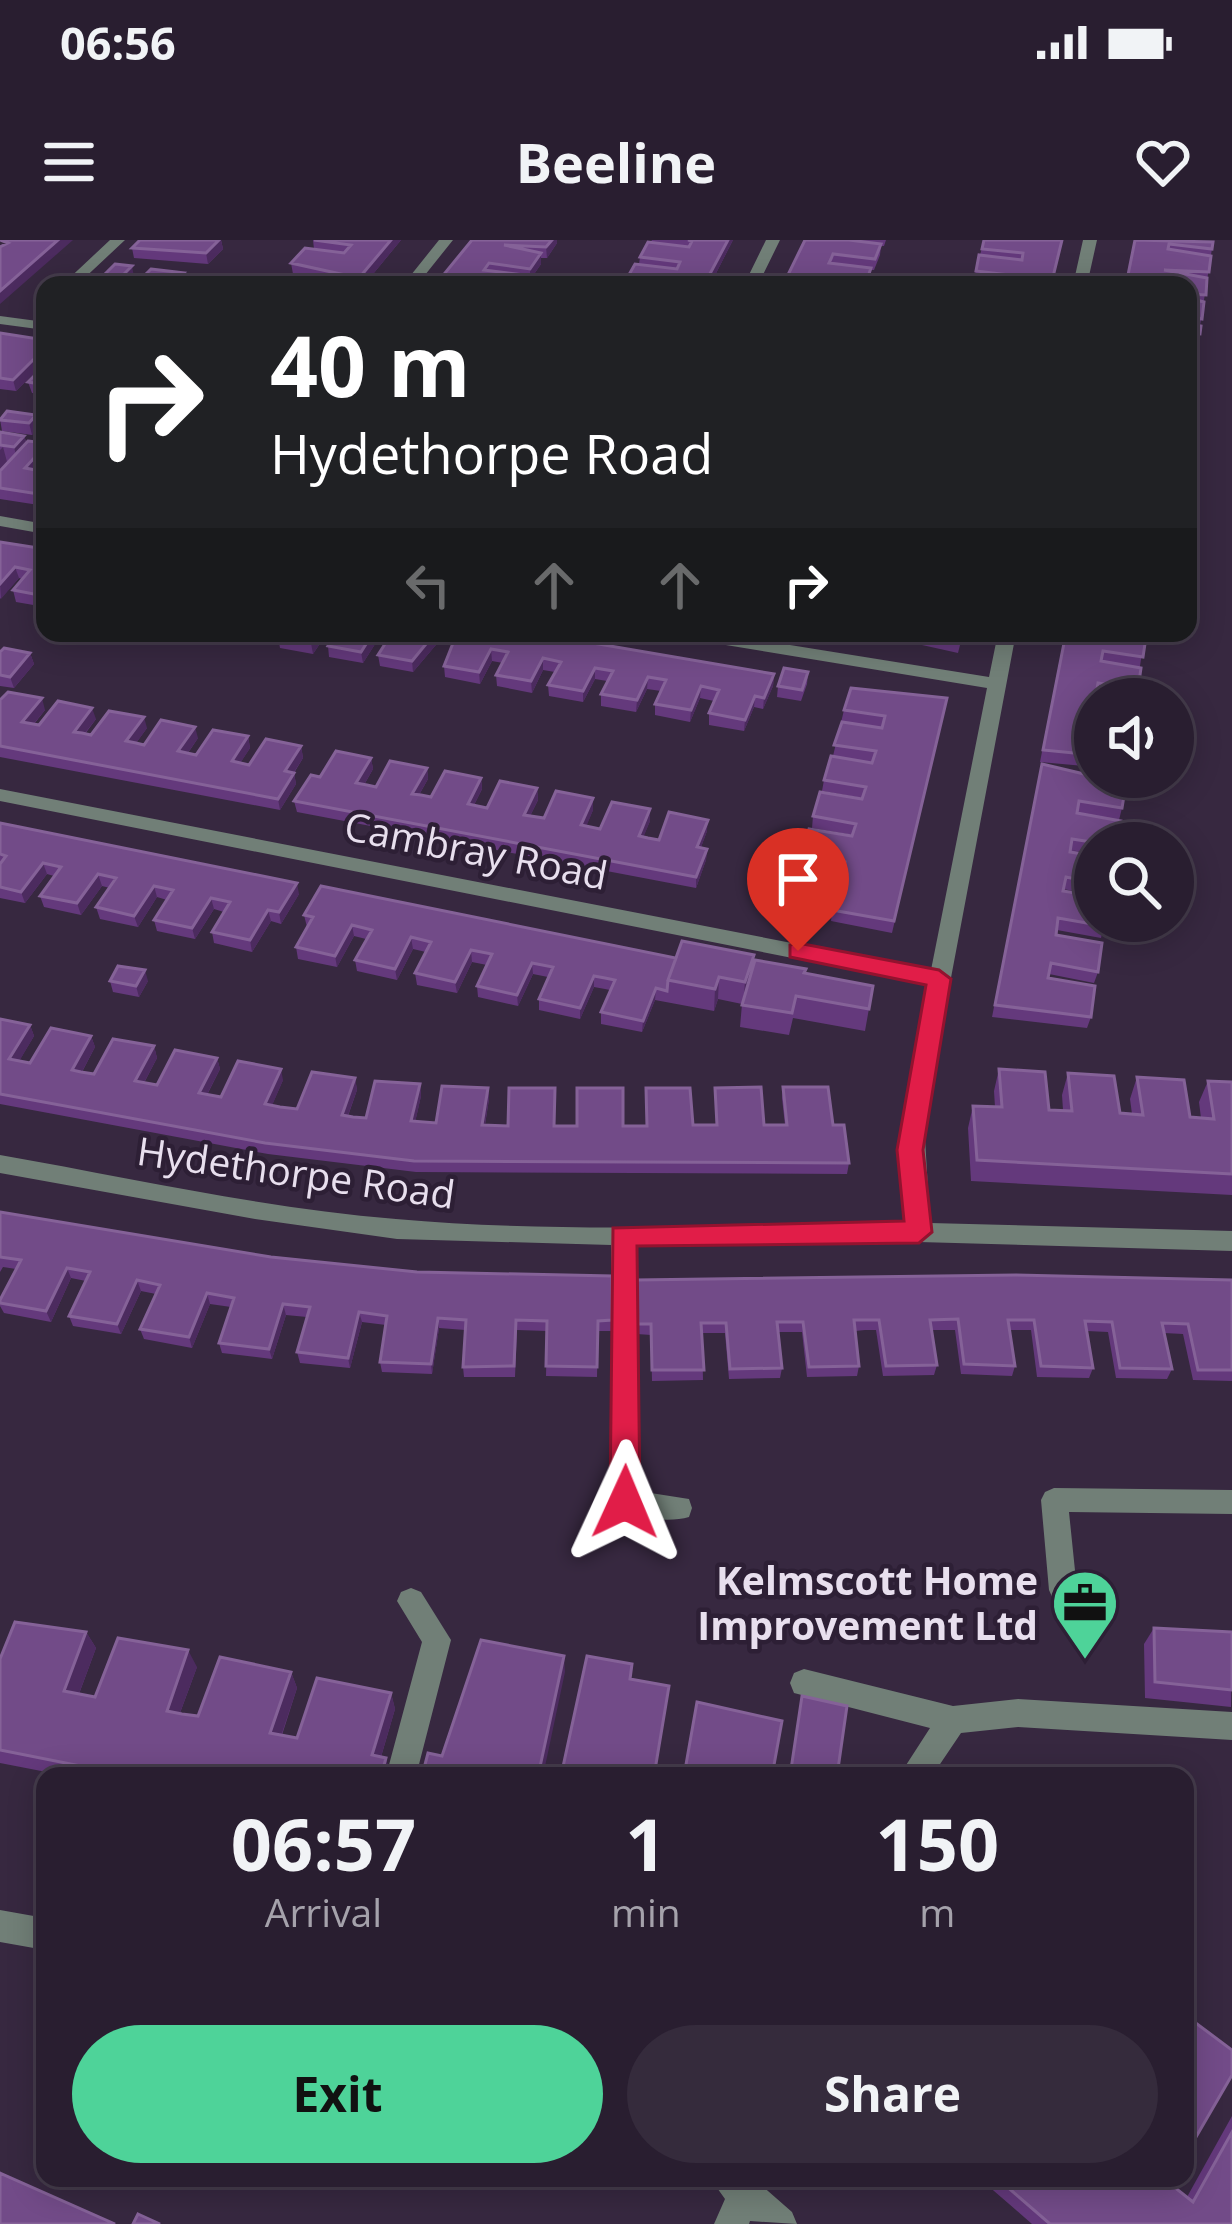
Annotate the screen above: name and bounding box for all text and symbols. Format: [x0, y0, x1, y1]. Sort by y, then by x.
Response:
text: 06:56 [60, 12, 176, 73]
text: Beeline [516, 125, 716, 199]
icon: menu [36, 129, 102, 195]
icon: heart [1130, 129, 1196, 195]
text: 40 m [270, 307, 470, 422]
icon: right [72, 324, 228, 480]
text: Hydethorpe Road [270, 416, 713, 490]
icon: left [395, 552, 461, 618]
icon: ahead [521, 552, 587, 618]
icon: ahead [647, 552, 713, 618]
icon: right [773, 552, 839, 618]
map controls [1074, 678, 1194, 942]
button: sound [1074, 678, 1194, 798]
street label: Cambray Road [340, 798, 612, 901]
button: search [1074, 822, 1194, 942]
pin [747, 828, 849, 951]
icon: arrive [765, 846, 831, 912]
street label: Hydethorpe Road [134, 1123, 458, 1220]
position arrow [562, 1439, 688, 1565]
place label: Kelmscott Home Improvement Ltd [697, 1553, 1038, 1651]
office icon: Kelmscott Home Improvement Ltd [1050, 1568, 1120, 1662]
text: 06:57 [231, 1794, 416, 1892]
text: 1 [625, 1794, 666, 1892]
text: 150 [876, 1794, 999, 1892]
text: Arrival [265, 1885, 382, 1938]
text: min [611, 1885, 681, 1938]
text: m [919, 1885, 955, 1938]
button: Exit [72, 2025, 603, 2163]
button: Share [627, 2025, 1158, 2163]

